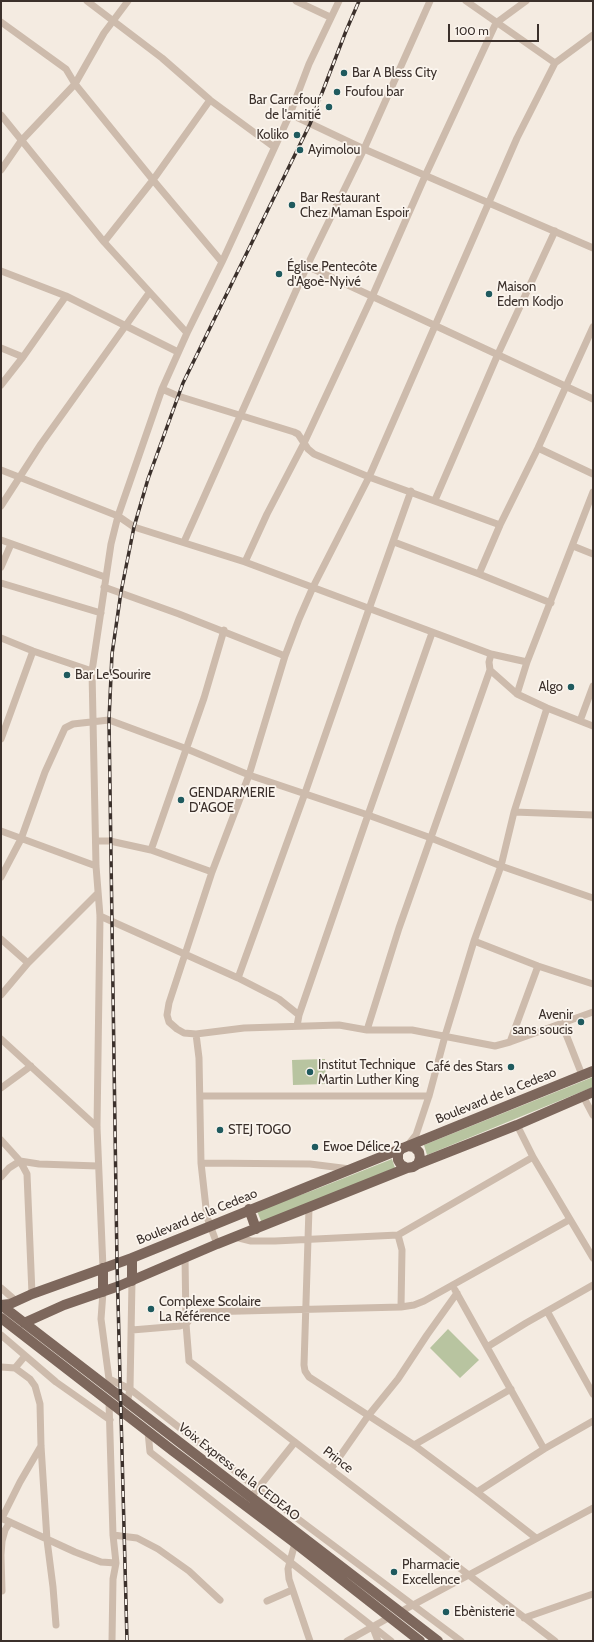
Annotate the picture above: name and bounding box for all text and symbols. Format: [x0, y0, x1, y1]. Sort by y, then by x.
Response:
scale bar [450, 16, 541, 42]
text: 100 m [455, 23, 489, 38]
place label: Bar A Bless City [352, 65, 437, 81]
marker: Bar A Bless City [339, 68, 349, 78]
place label: Foufou bar [345, 84, 404, 100]
marker: Foufou bar [332, 87, 342, 97]
place label: Bar Carrefour de l'amitié [249, 92, 321, 123]
marker: Bar Carrefour de l'amitié [324, 102, 334, 112]
place label: Koliko [256, 127, 289, 143]
marker: Koliko [292, 130, 302, 140]
place label: Ayimolou [308, 142, 360, 158]
marker: Ayimolou [295, 145, 305, 155]
place label: Bar Restaurant Chez Maman Espoir [300, 190, 409, 221]
marker: Bar Restaurant Chez Maman Espoir [287, 200, 297, 210]
place label: Église Pentecôte d'Agoè-Nyivé [287, 259, 377, 290]
marker: Église Pentecôte d'Agoè-Nyivé [274, 269, 284, 279]
place label: Maison Edem Kodjo [497, 279, 563, 310]
marker: Maison Edem Kodjo [484, 289, 494, 299]
place label: Bar Le Sourire [75, 667, 151, 683]
marker: Bar Le Sourire [62, 670, 72, 680]
place label: Algo [538, 679, 563, 695]
marker: Algo [566, 682, 576, 692]
place label: GENDARMERIE D'AGOE [189, 785, 275, 816]
marker: GENDARMERIE D'AGOE [176, 795, 186, 805]
place label: Avenir sans soucis [512, 1007, 573, 1038]
marker: Avenir sans soucis [576, 1017, 586, 1027]
place label: Institut Technique Martin Luther King [318, 1057, 419, 1088]
place label: Café des Stars [425, 1059, 503, 1075]
marker: Café des Stars [506, 1062, 516, 1072]
street label: Boulevard de la Cedeao [433, 1065, 559, 1127]
marker: Institut Technique Martin Luther King [305, 1067, 315, 1077]
place label: STEJ TOGO [228, 1122, 291, 1138]
marker: STEJ TOGO [215, 1125, 225, 1135]
place label: Ewoe Délice 2 [323, 1139, 400, 1155]
marker: Ewoe Délice 2 [310, 1142, 320, 1152]
street label: Boulevard de la Cedeao [134, 1186, 260, 1248]
place label: Complexe Scolaire La Référence [159, 1294, 261, 1325]
marker: Complexe Scolaire La Référence [146, 1304, 156, 1314]
street label: Voix Express de la CEDEAO [175, 1420, 303, 1524]
street label: Prince [320, 1443, 356, 1477]
place label: Pharmacie Excellence [402, 1557, 460, 1588]
marker: Pharmacie Excellence [389, 1567, 399, 1577]
place label: Ebènisterie [454, 1604, 515, 1620]
marker: Ebènisterie [441, 1607, 451, 1617]

